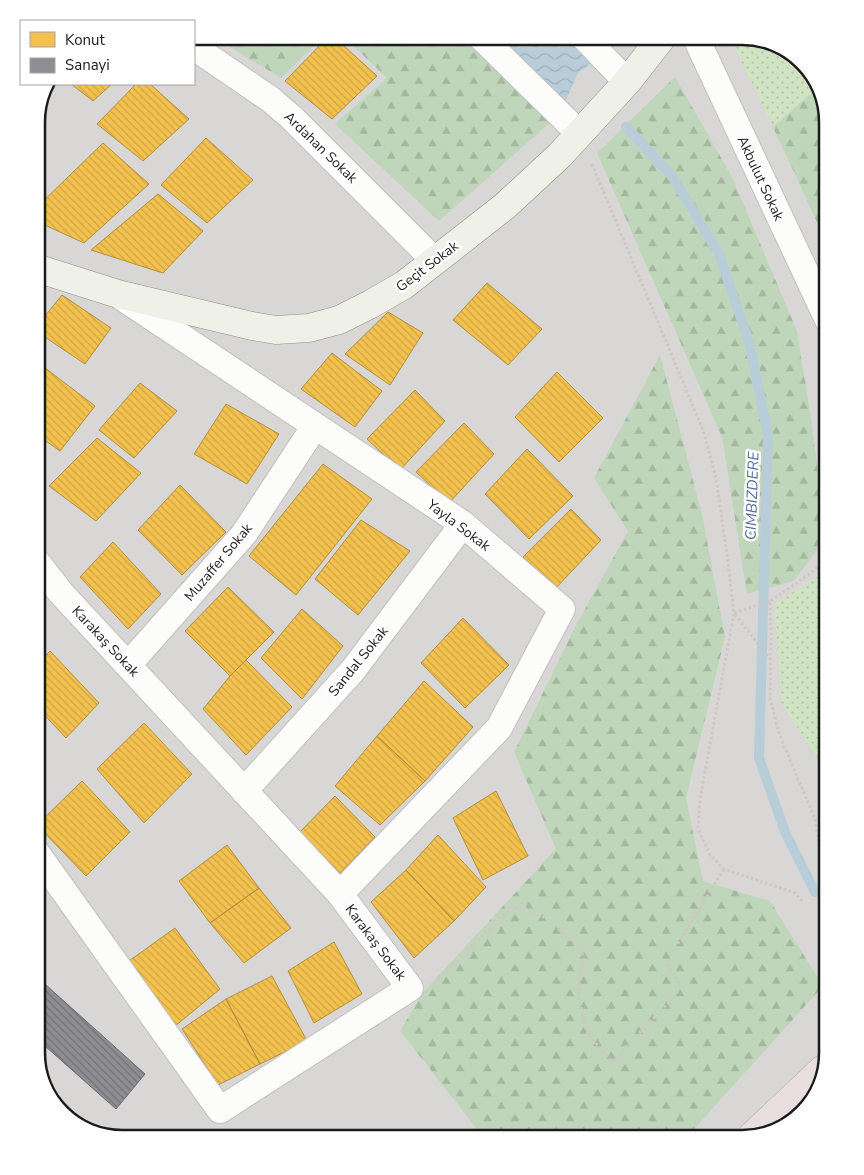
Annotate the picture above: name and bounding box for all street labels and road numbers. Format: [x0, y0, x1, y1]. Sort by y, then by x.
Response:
street label: Ardahan Sokak [280, 107, 362, 188]
street label: Akbulut Sokak [733, 133, 789, 225]
street label: Geçit Sokak [392, 236, 463, 296]
street label: Yayla Sokak [422, 495, 495, 556]
street label: Muzaffer Sokak [180, 519, 257, 605]
street label: Karakaş Sokak [68, 602, 144, 682]
street label: Sandal Sokak [324, 622, 393, 700]
street label: Karakaş Sokak [341, 900, 411, 985]

